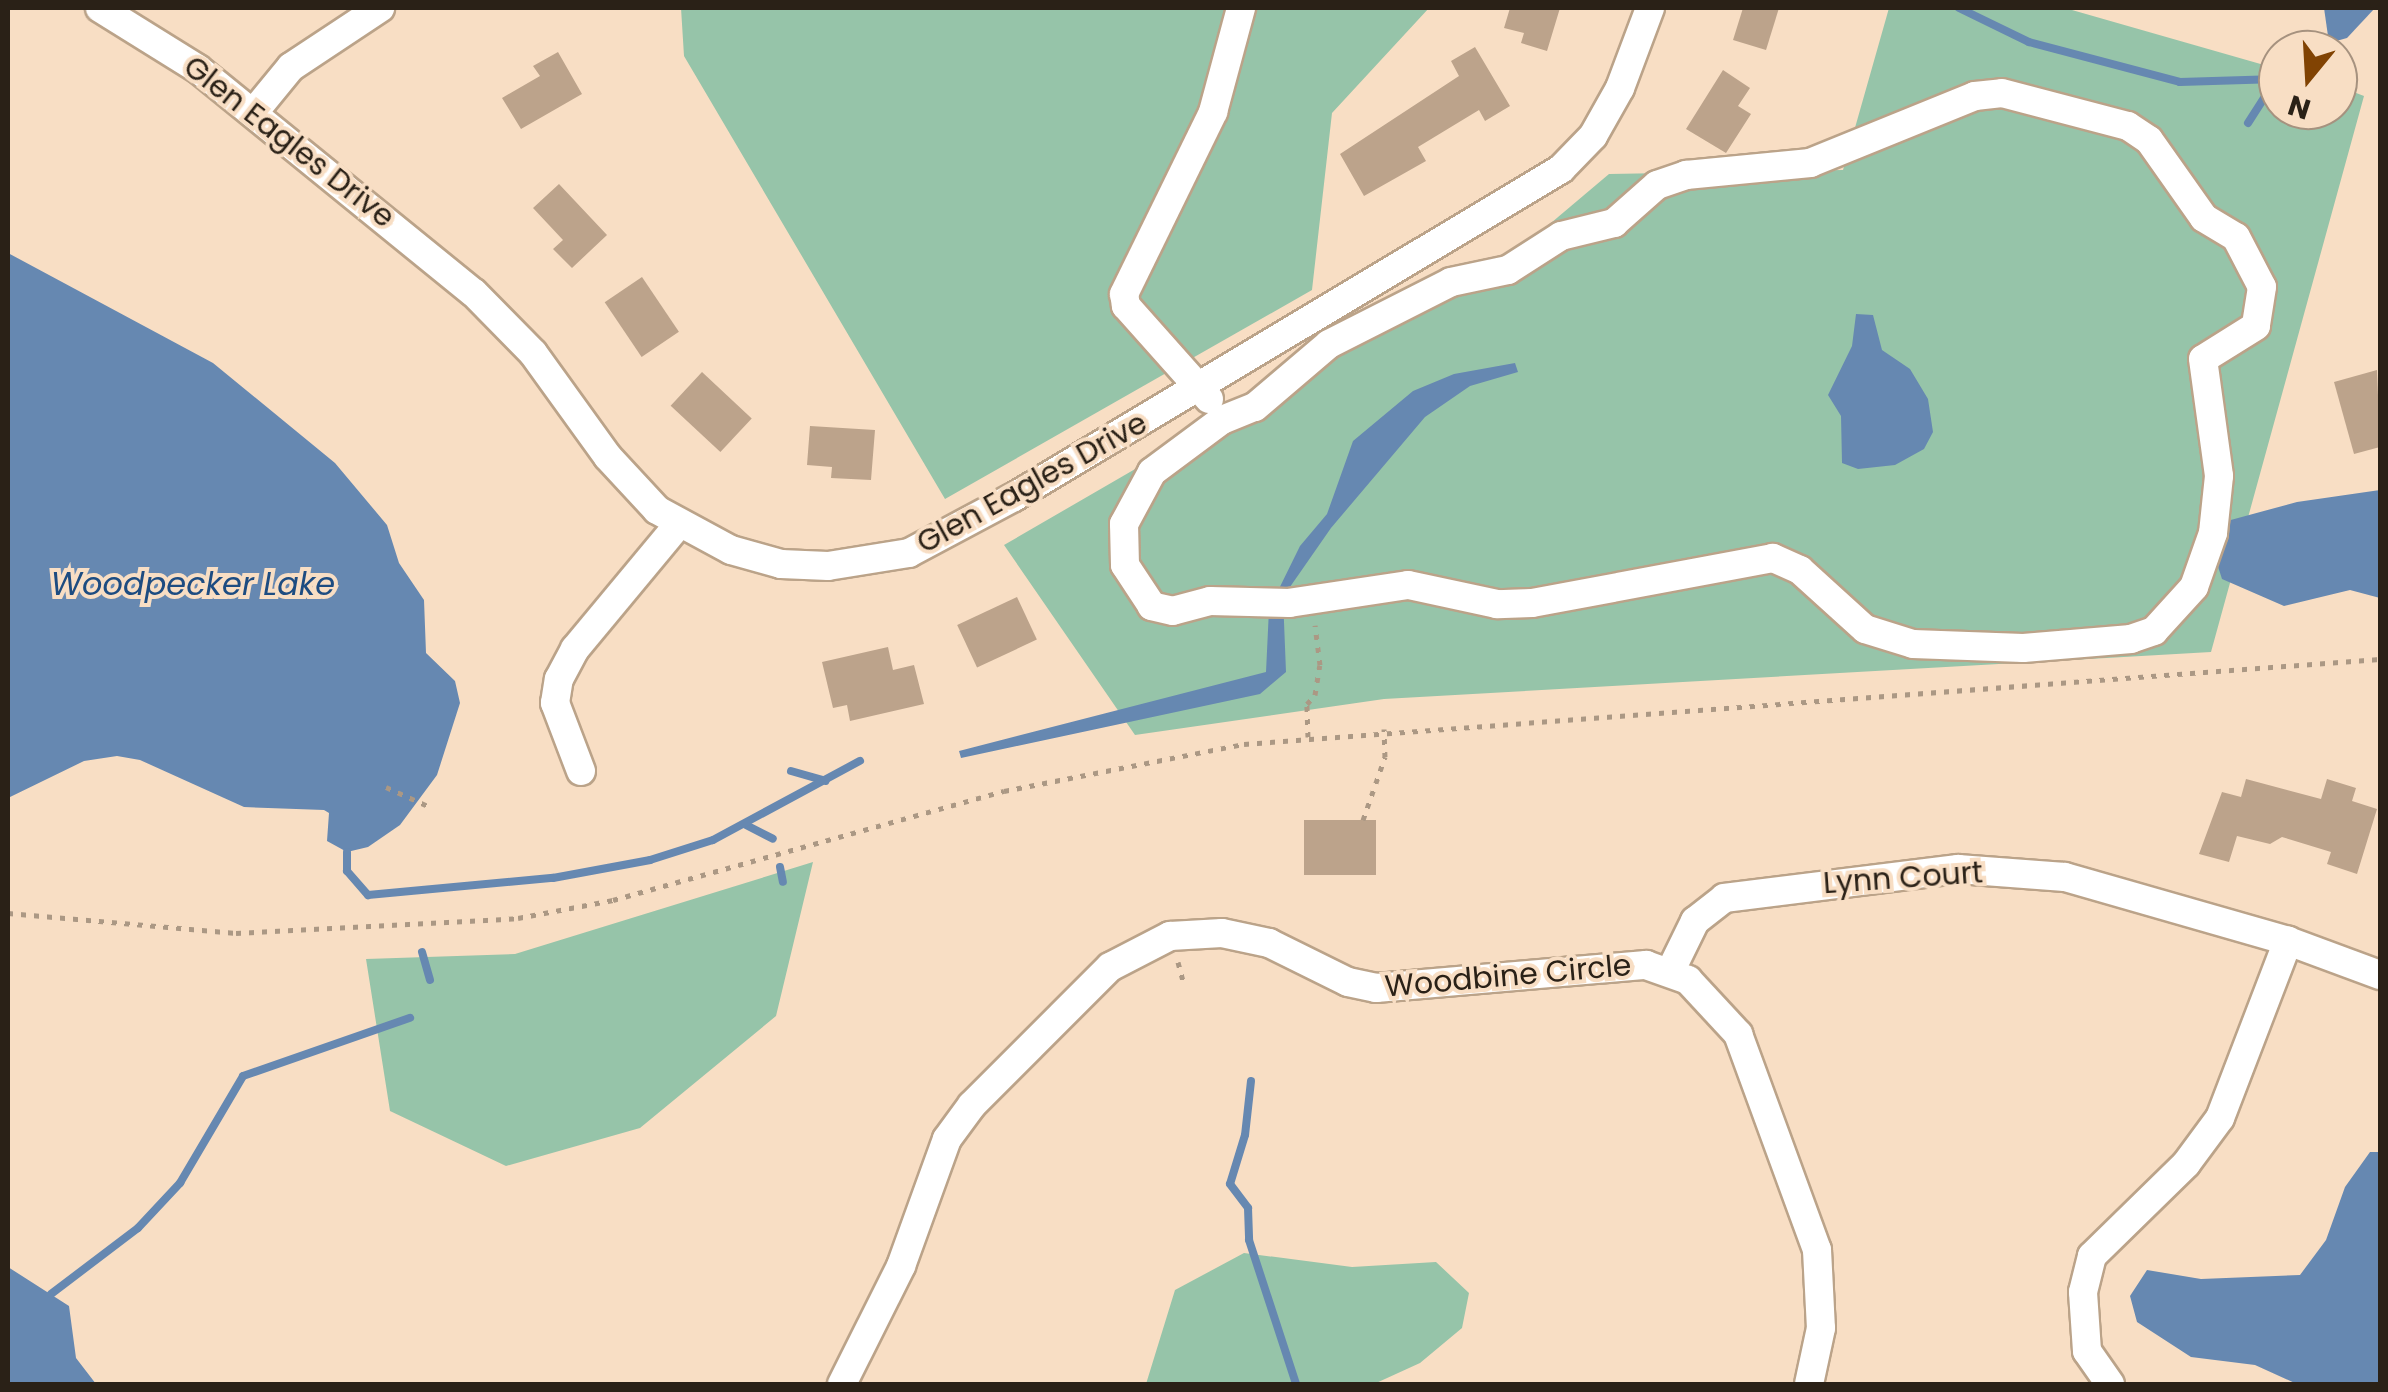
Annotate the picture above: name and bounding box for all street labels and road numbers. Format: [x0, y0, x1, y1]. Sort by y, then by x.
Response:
street label: Glen Eagles Drive [177, 49, 401, 235]
street label: Glen Eagles Drive [911, 405, 1153, 561]
street label: Lynn Court [1822, 854, 1984, 902]
street label: Woodbine Circle [1383, 947, 1633, 1005]

